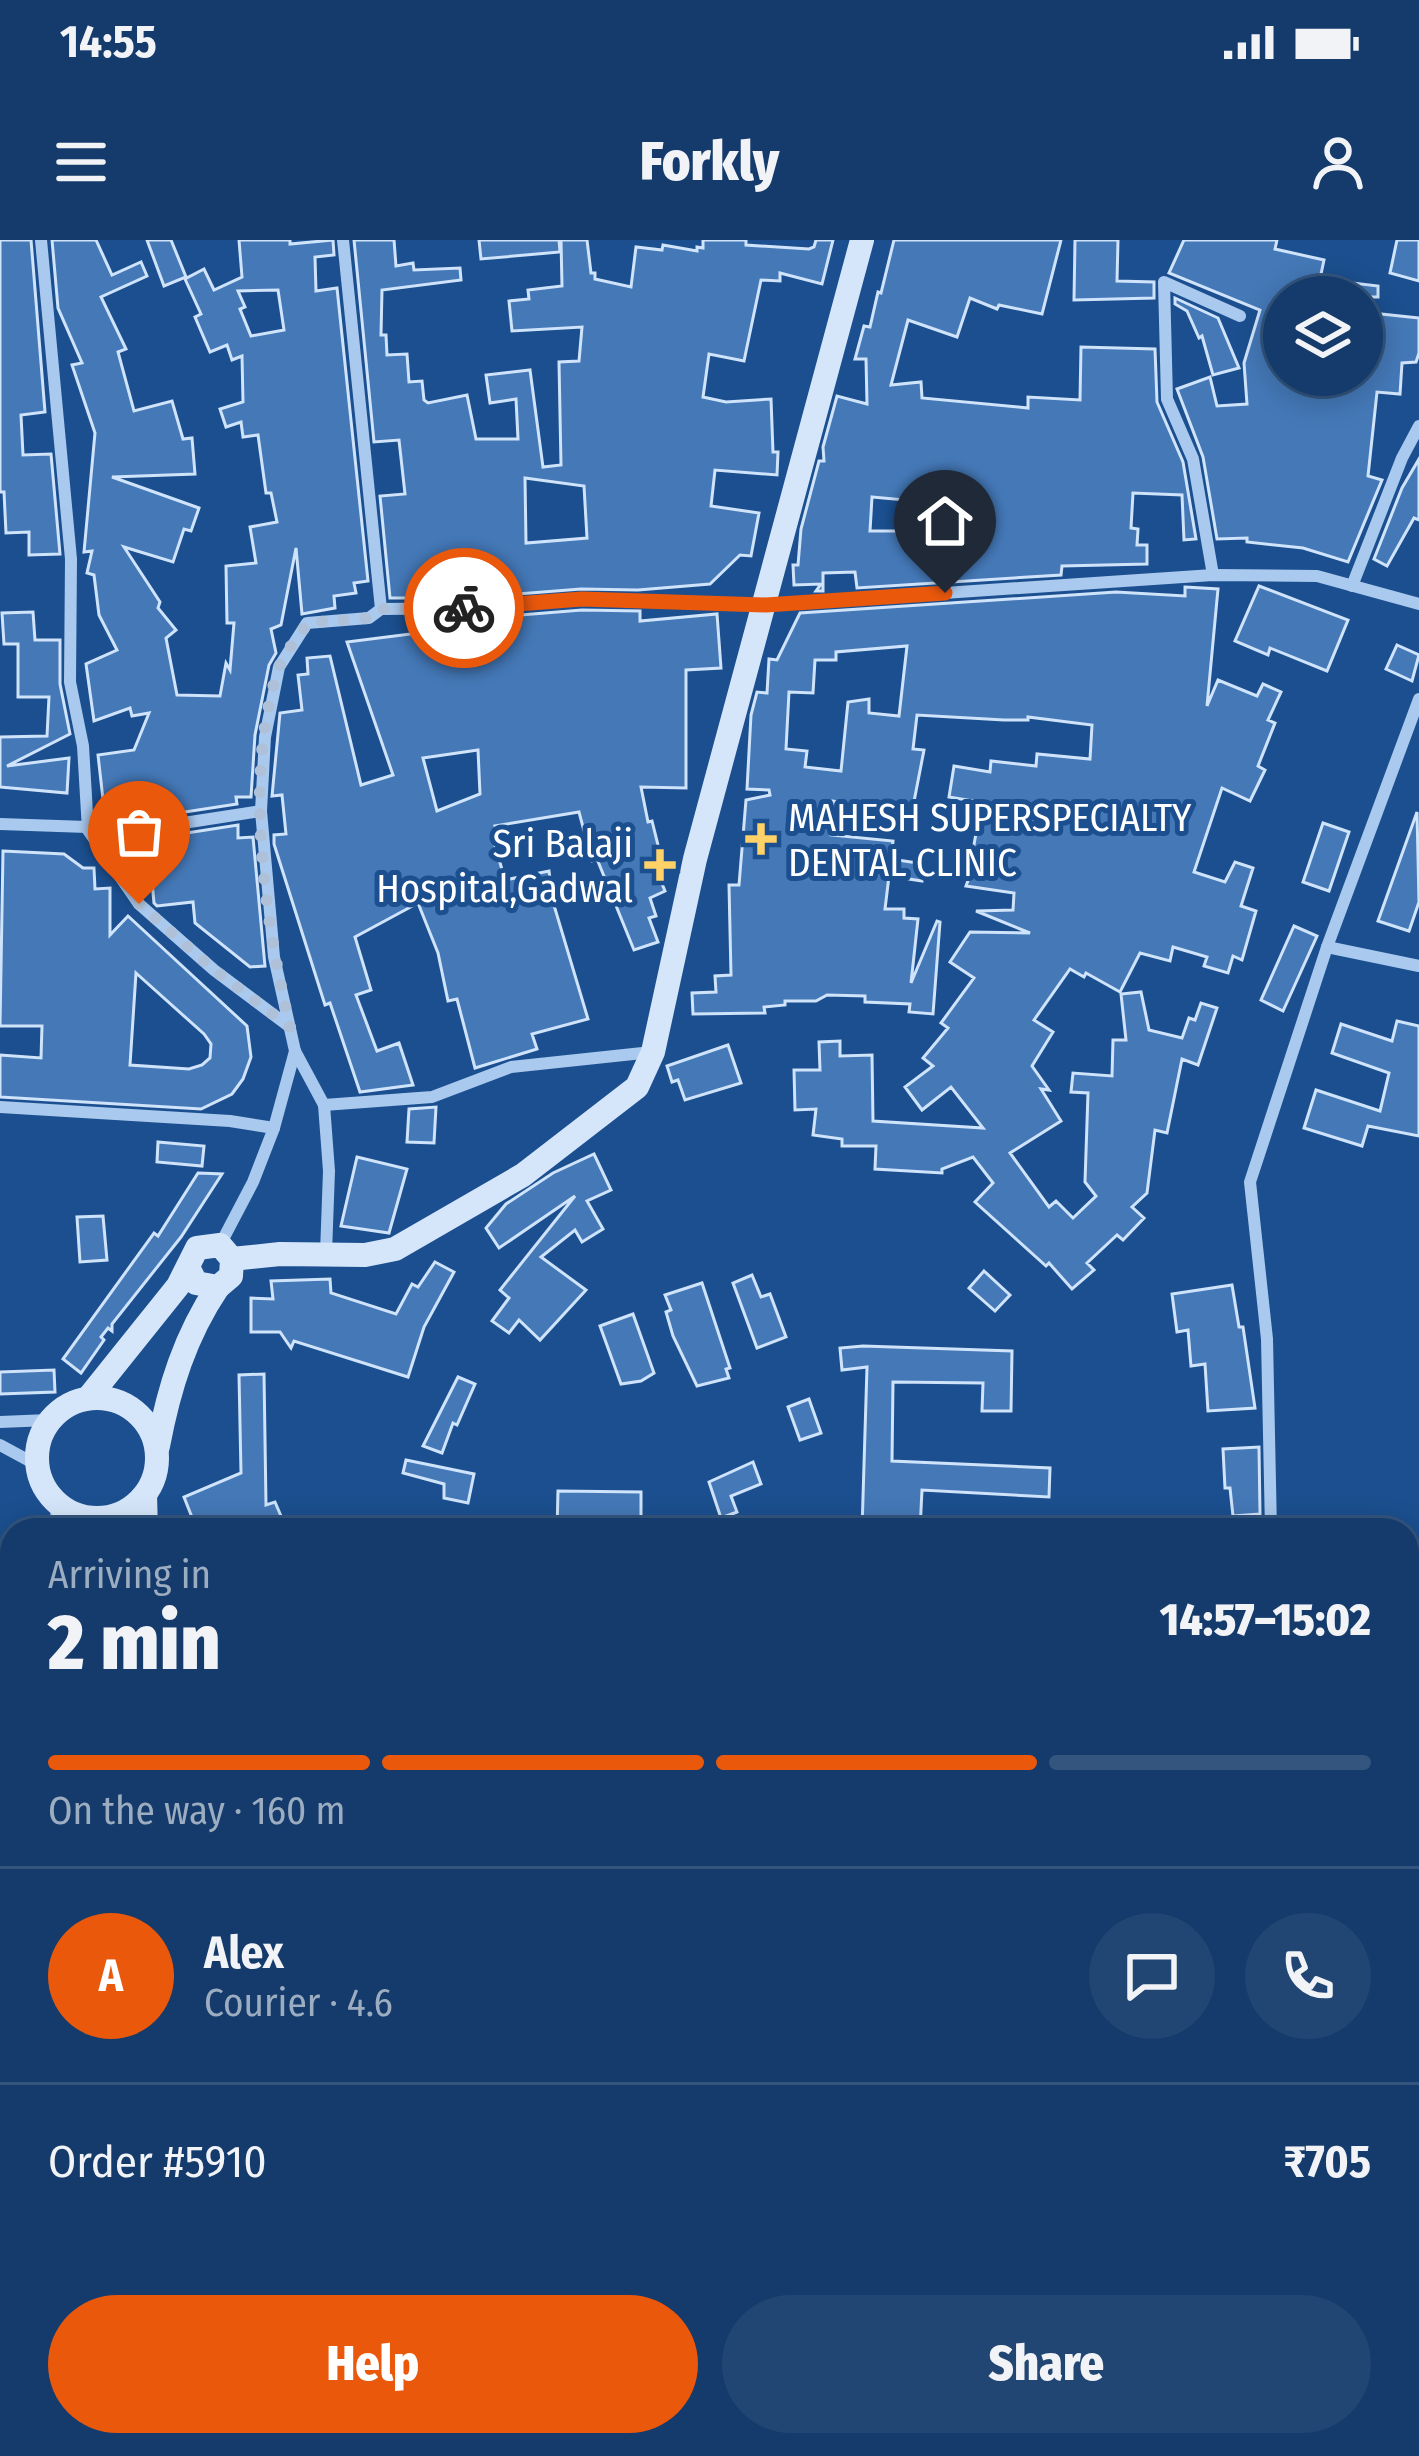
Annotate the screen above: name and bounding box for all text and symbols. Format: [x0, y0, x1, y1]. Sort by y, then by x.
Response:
text: 14:55 [60, 15, 157, 69]
icon: menu [48, 129, 114, 195]
icon: person [1305, 129, 1371, 195]
text: Forkly [640, 130, 779, 194]
map controls [1263, 276, 1383, 396]
button: layers [1263, 276, 1383, 396]
pin [894, 470, 996, 593]
icon: home [912, 488, 978, 554]
courier [404, 548, 524, 668]
icon: bike [431, 575, 497, 641]
pin [88, 781, 190, 904]
place label: MAHESH SUPERSPECIALTY DENTAL CLINIC [788, 795, 1192, 886]
icon: bag [106, 799, 172, 865]
place label: Sri Balaji Hospital,Gadwal [376, 821, 633, 912]
marker: MAHESH SUPERSPECIALTY DENTAL CLINIC [745, 823, 777, 855]
marker: Sri Balaji Hospital,Gadwal [644, 849, 676, 881]
text: Arriving in [48, 1552, 211, 1598]
text: 14:57–15:02 [1160, 1593, 1371, 1647]
text: 2 min [48, 1596, 221, 1690]
text: On the way · 160 m [48, 1788, 346, 1834]
button: chat [1089, 1913, 1215, 2039]
button: phone [1245, 1913, 1371, 2039]
text: Alex [204, 1926, 284, 1980]
text: A [99, 1949, 123, 2003]
text: Courier · 4.6 [204, 1980, 393, 2026]
text: Order #5910 [48, 2135, 267, 2189]
text: ₹705 [1284, 2135, 1371, 2189]
button: Help [48, 2295, 698, 2433]
button: Share [722, 2295, 1371, 2433]

